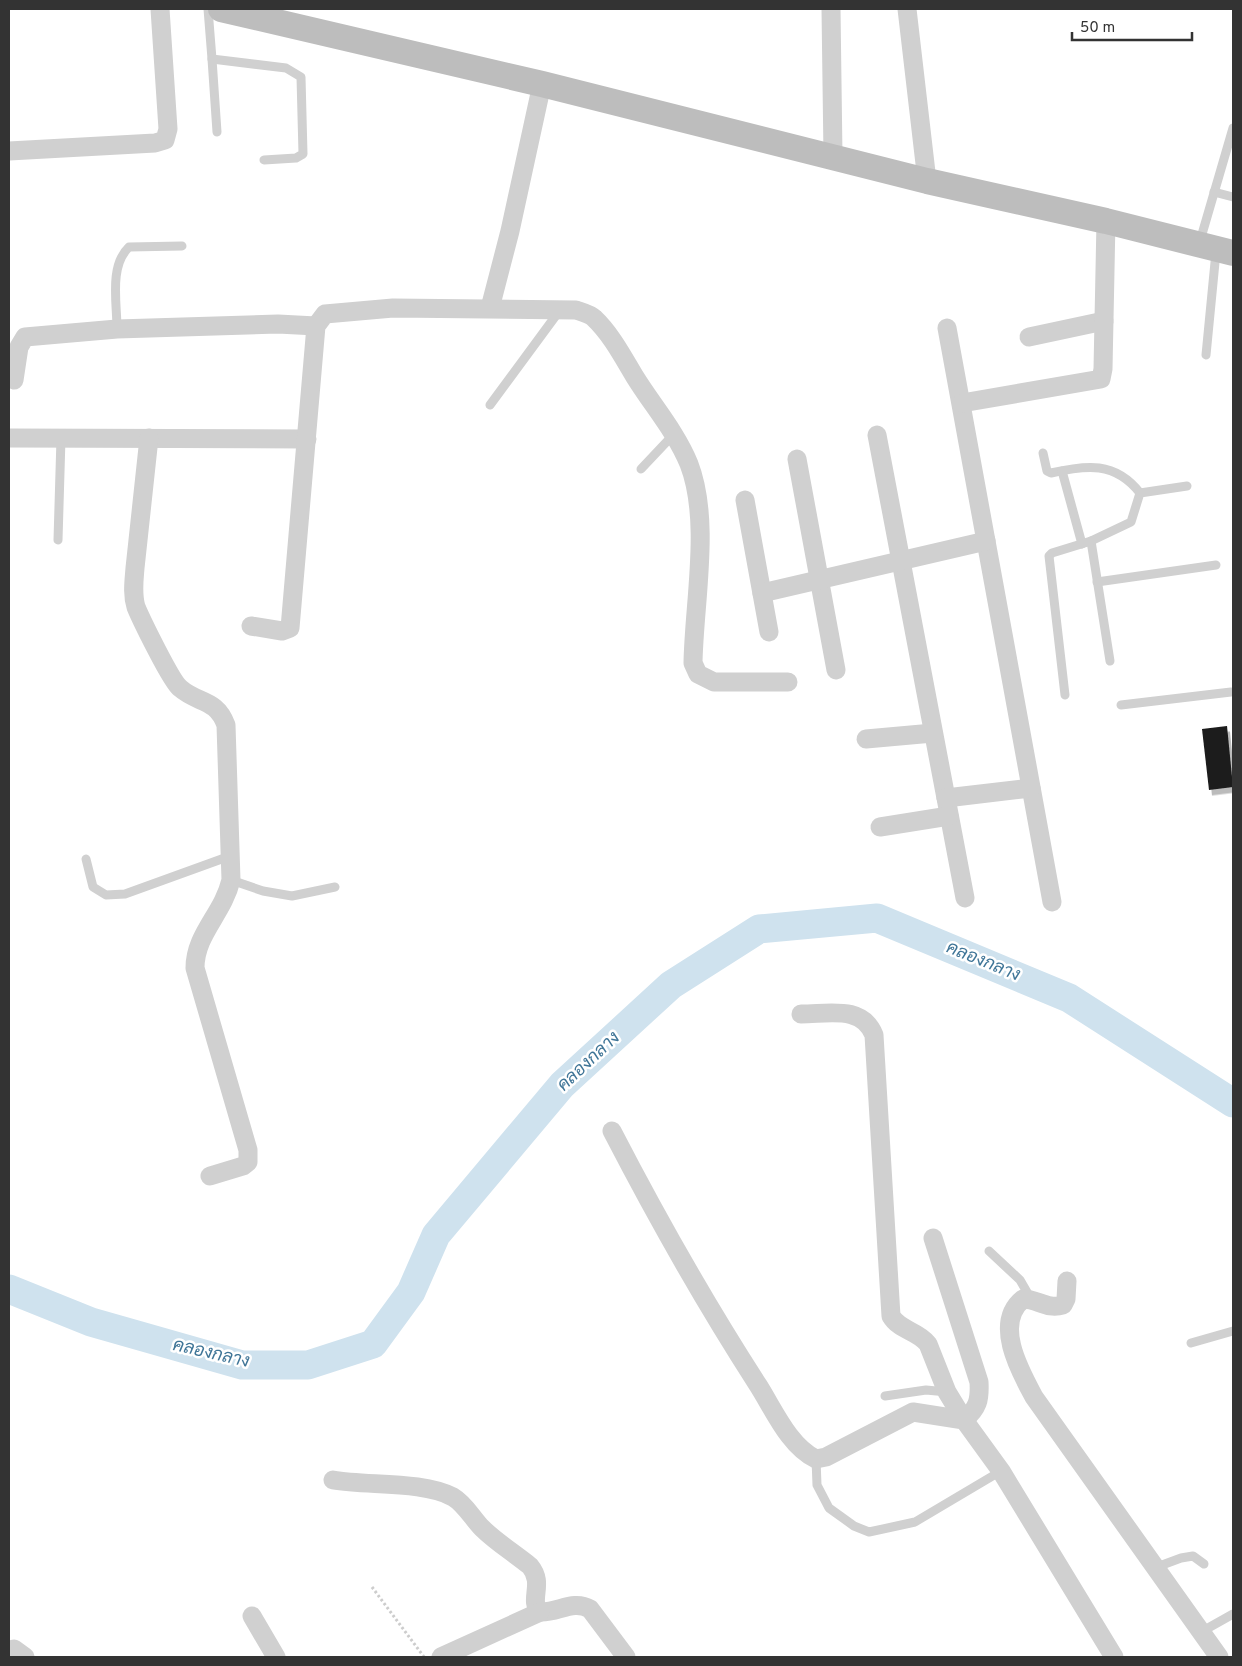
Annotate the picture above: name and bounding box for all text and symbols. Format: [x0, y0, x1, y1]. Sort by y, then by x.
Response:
scale bar [1072, 10, 1192, 42]
text: 50 m [1080, 19, 1115, 38]
water label: คลองกลาง [943, 937, 1023, 987]
water label: คลองกลาง [553, 1027, 625, 1097]
water label: คลองกลาง [171, 1334, 251, 1374]

